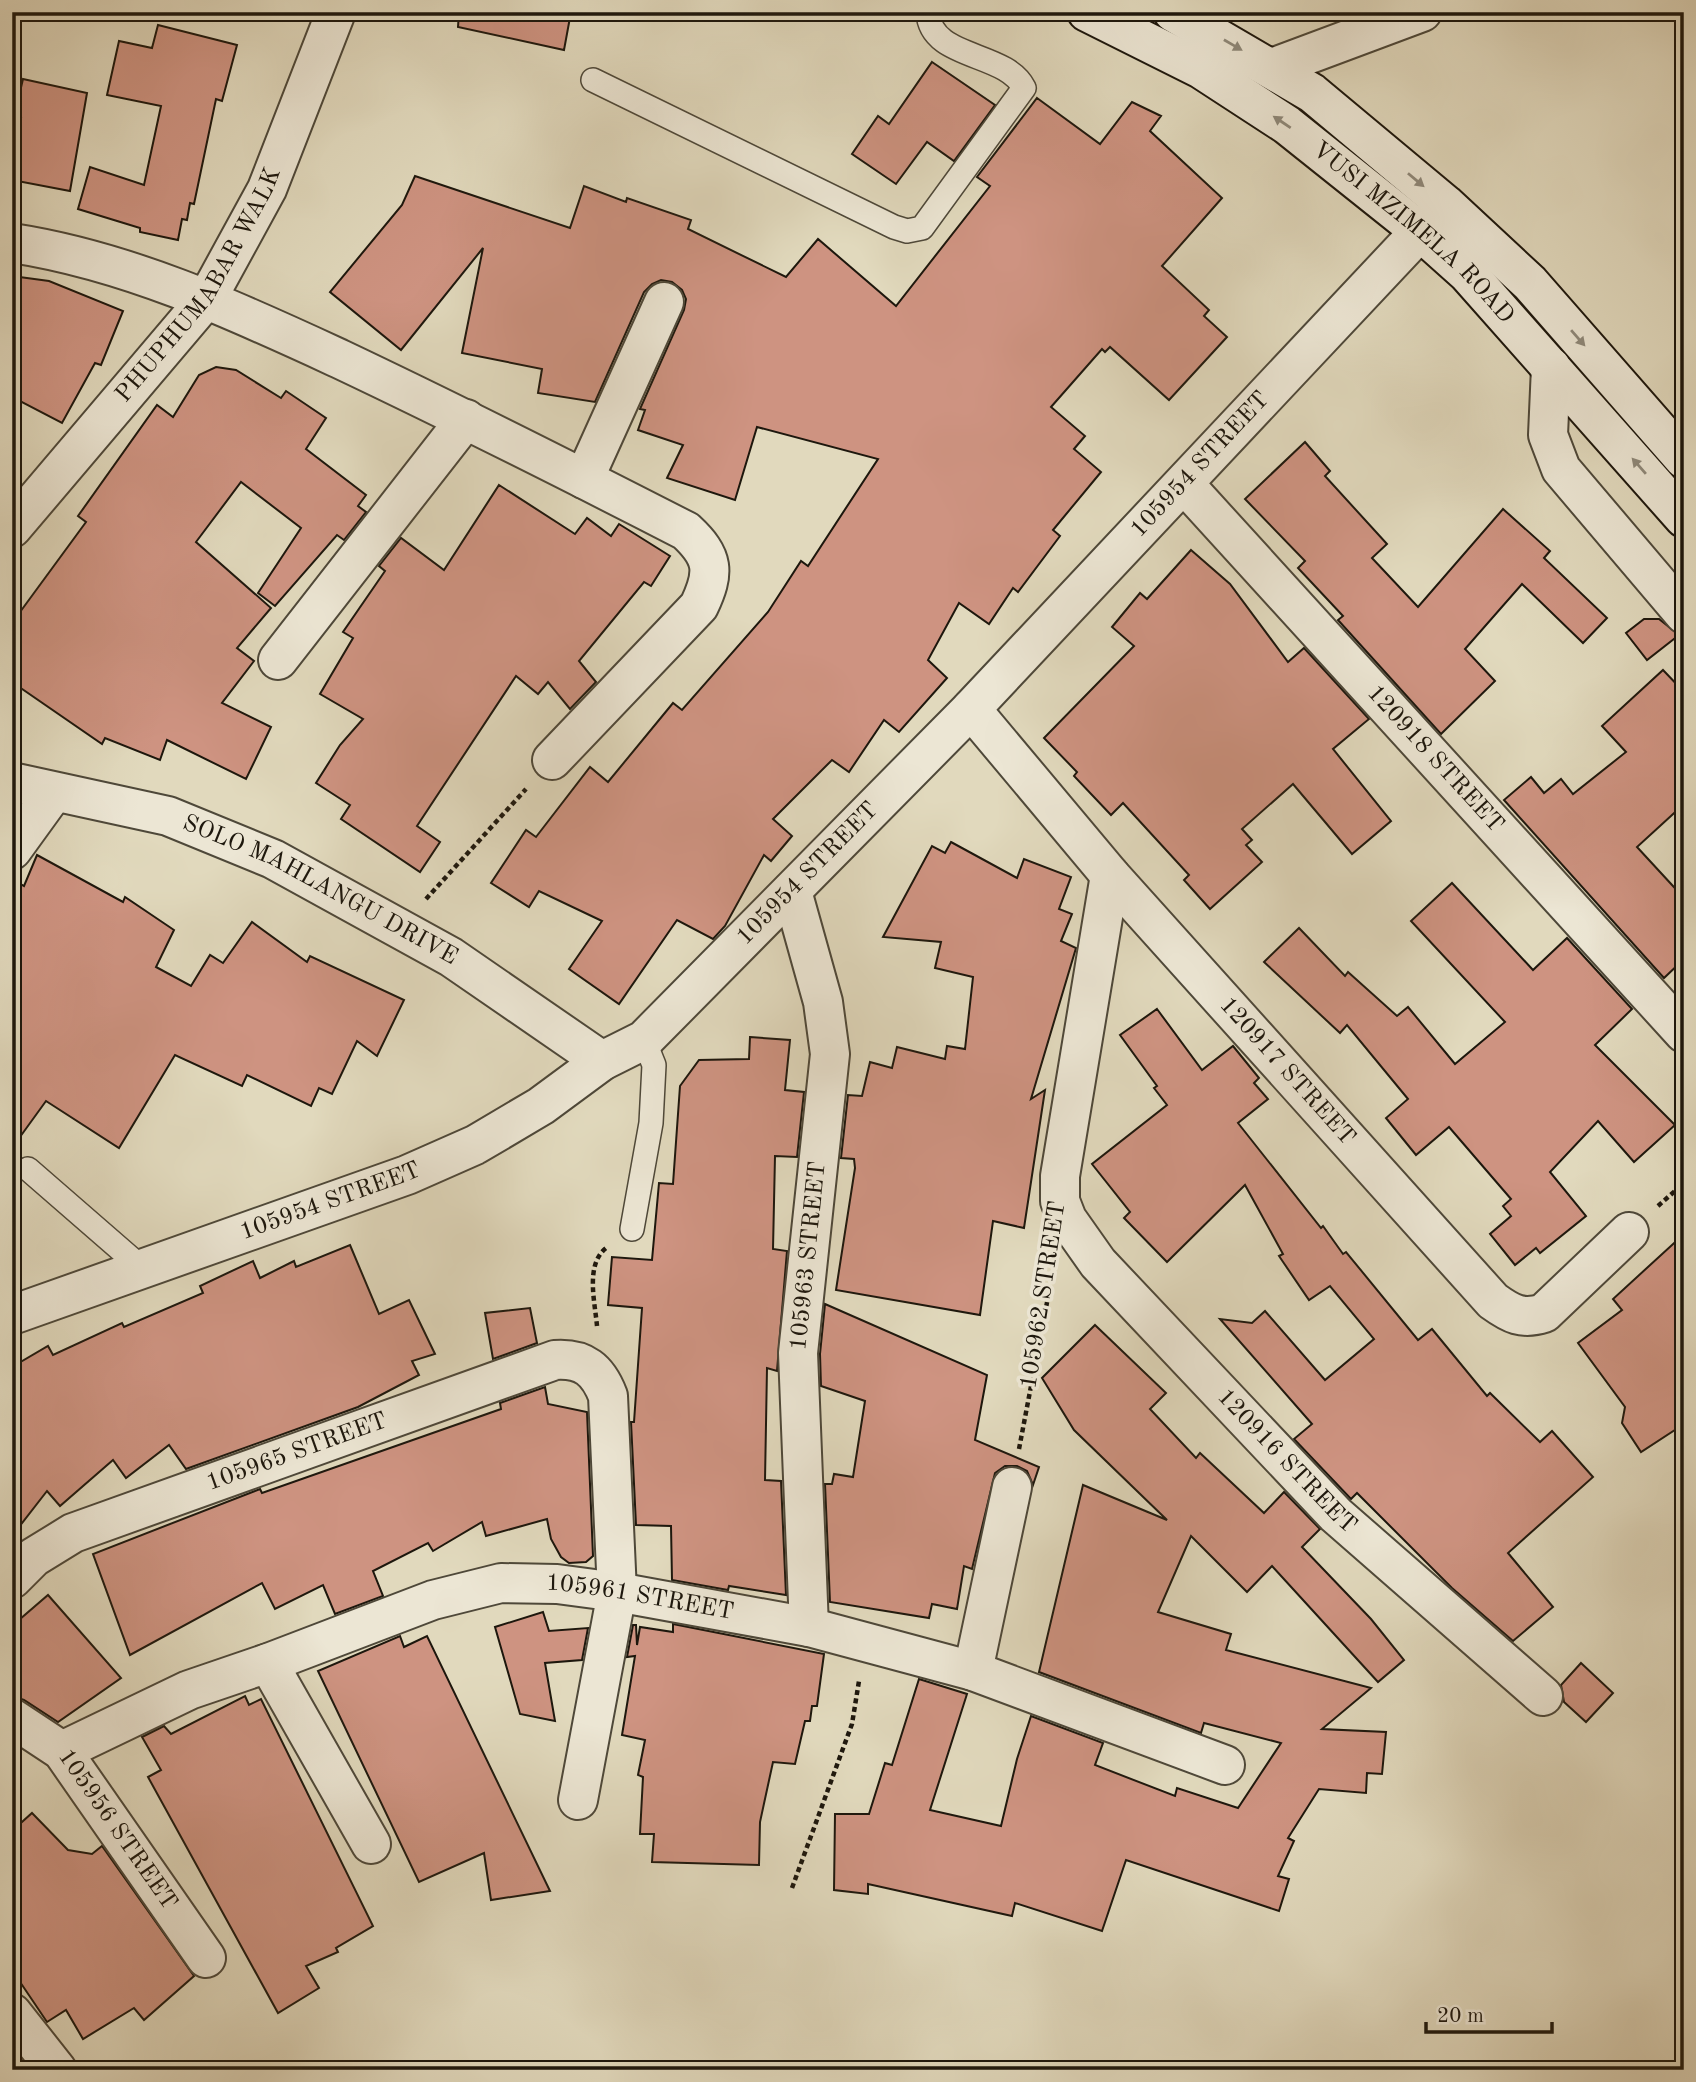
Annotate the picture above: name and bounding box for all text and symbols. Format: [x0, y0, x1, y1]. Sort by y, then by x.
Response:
one-way arrow [1224, 39, 1243, 51]
one-way arrow [1273, 115, 1291, 129]
street label: VUSI MZIMELA ROAD [1307, 138, 1518, 328]
street label: PHUPHUMABAR WALK [112, 165, 286, 407]
one-way arrow [1407, 172, 1424, 187]
one-way arrow [1570, 330, 1585, 347]
street label: 105954 STREET [1127, 388, 1274, 542]
one-way arrow [1632, 458, 1647, 475]
street label: 120918 STREET [1362, 681, 1508, 838]
street label: 105954 STREET [733, 798, 883, 950]
street label: SOLO MAHLANGU DRIVE [179, 811, 461, 970]
street label: 120917 STREET [1214, 993, 1359, 1150]
street label: 105954 STREET [237, 1158, 424, 1245]
street label: 105963 STREET [787, 1160, 831, 1352]
street label: 105962 STREET [1017, 1199, 1071, 1391]
street label: 120916 STREET [1212, 1385, 1360, 1539]
street label: 105965 STREET [204, 1409, 390, 1496]
street label: 105961 STREET [546, 1572, 735, 1625]
street label: 105956 STREET [53, 1745, 181, 1915]
scale bar [1426, 1991, 1552, 2035]
text: 20 m [1437, 2006, 1484, 2027]

